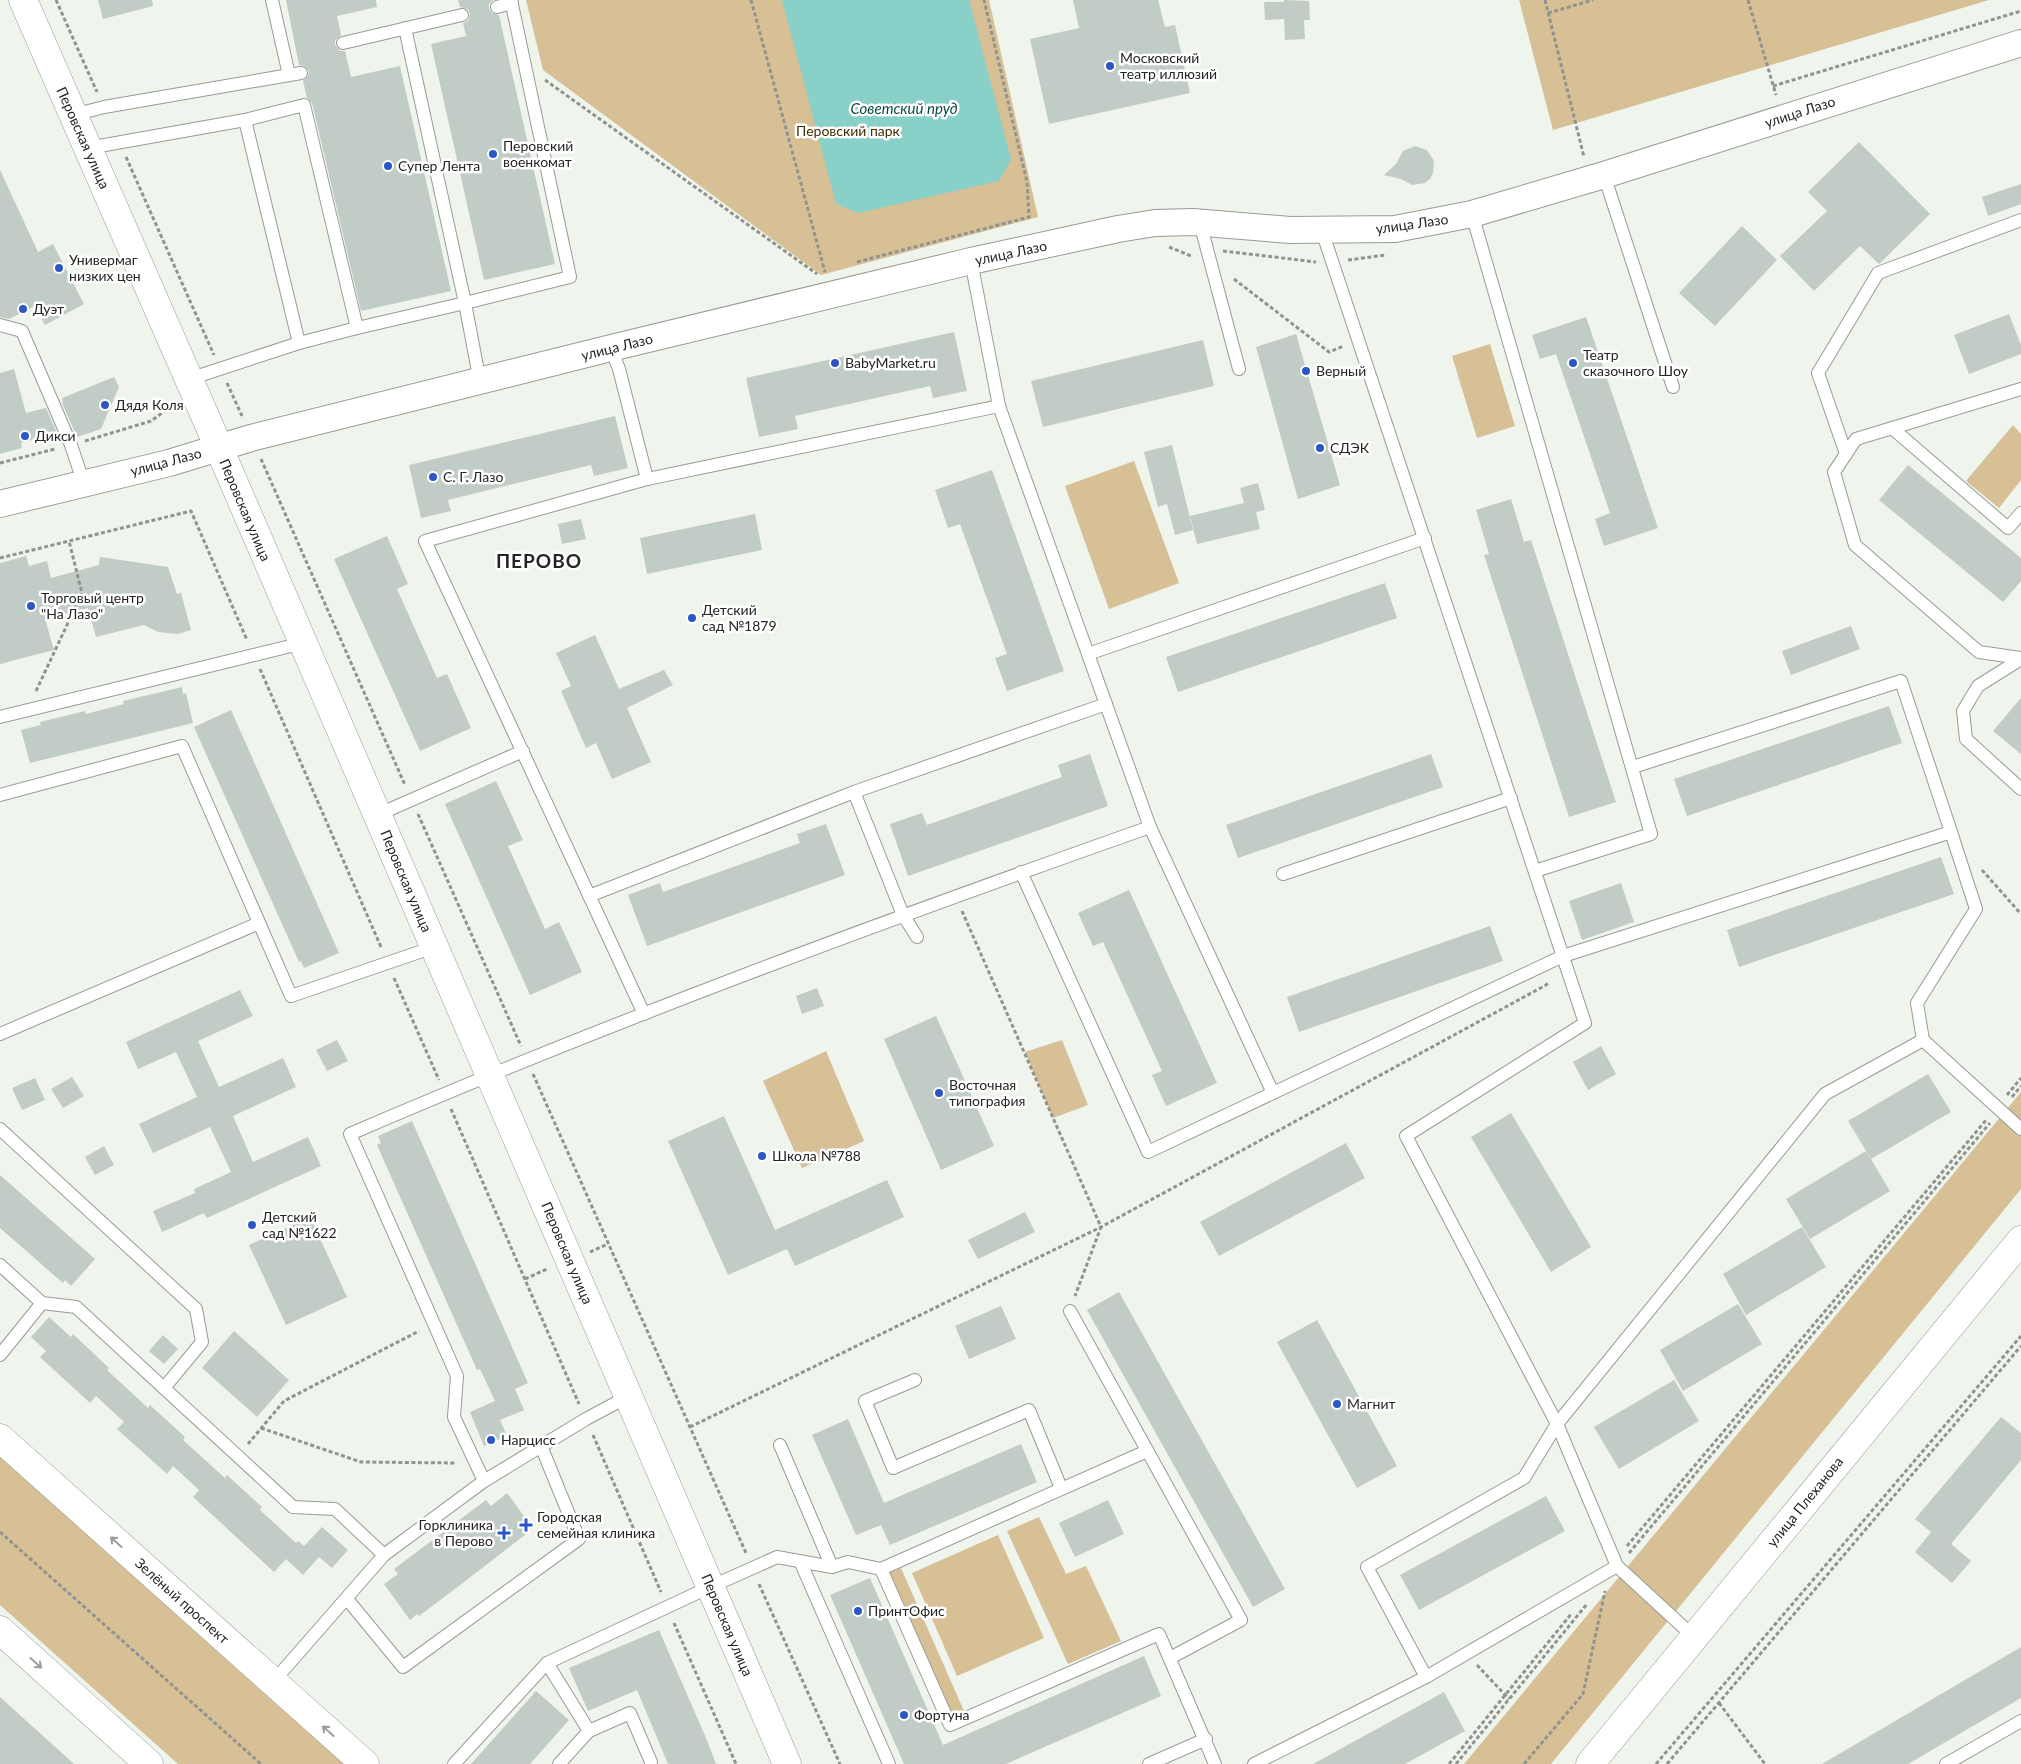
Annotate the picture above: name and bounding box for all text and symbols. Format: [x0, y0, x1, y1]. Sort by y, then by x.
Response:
place label: Московский театр иллюзий [1120, 49, 1217, 82]
marker: Московский театр иллюзий [1104, 60, 1116, 72]
street label: Перовская улица [53, 84, 114, 191]
street label: улица Лазо [1763, 92, 1837, 131]
water label: Советский пруд [850, 99, 958, 117]
park label: Перовский парк [796, 122, 901, 139]
place label: Перовский военкомат [503, 137, 573, 170]
marker: Перовский военкомат [487, 148, 499, 160]
place label: Супер Лента [398, 157, 480, 174]
marker: Супер Лента [382, 160, 394, 172]
street label: улица Лазо [1375, 210, 1449, 237]
street label: улица Лазо [973, 237, 1048, 268]
place label: Универмаг низких цен [69, 251, 141, 284]
marker: Универмаг низких цен [53, 262, 65, 274]
place label: Дуэт [33, 300, 64, 317]
marker: Дуэт [17, 303, 29, 315]
street label: улица Лазо [579, 329, 654, 364]
place label: Театр сказочного Шоу [1583, 346, 1689, 379]
place label: BabyMarket.ru [845, 354, 936, 371]
marker: BabyMarket.ru [829, 357, 841, 369]
marker: Театр сказочного Шоу [1567, 357, 1579, 369]
place label: Верный [1316, 362, 1366, 379]
marker: Верный [1300, 365, 1312, 377]
place label: Дядя Коля [115, 396, 184, 413]
marker: Дядя Коля [99, 399, 111, 411]
place label: Дикси [35, 427, 76, 444]
marker: Дикси [19, 430, 31, 442]
place label: СДЭК [1330, 439, 1370, 456]
marker: СДЭК [1314, 442, 1326, 454]
street label: улица Лазо [128, 444, 203, 479]
street label: Перовская улица [216, 456, 275, 564]
place label: С. Г. Лазо [443, 468, 503, 485]
marker: С. Г. Лазо [427, 471, 439, 483]
district label: ПЕРОВО [496, 549, 582, 572]
place label: Торговый центр "На Лазо" [41, 589, 144, 622]
marker: Торговый центр "На Лазо" [25, 600, 37, 612]
place label: Детский сад №1879 [702, 601, 777, 634]
marker: Детский сад №1879 [686, 612, 698, 624]
street label: Перовская улица [377, 827, 436, 935]
place label: Восточная типография [949, 1076, 1025, 1109]
marker: Восточная типография [933, 1087, 945, 1099]
place label: Школа №788 [772, 1147, 861, 1164]
marker: Школа №788 [756, 1150, 768, 1162]
street label: Перовская улица [538, 1199, 597, 1307]
place label: Детский сад №1622 [262, 1208, 337, 1241]
marker: Детский сад №1622 [246, 1219, 258, 1231]
place label: Магнит [1347, 1395, 1396, 1412]
marker: Магнит [1331, 1398, 1343, 1410]
place label: Нарцисс [501, 1431, 556, 1448]
marker: Нарцисс [485, 1434, 497, 1446]
street label: улица Плеханова [1763, 1453, 1846, 1550]
place label: Городская семейная клиника [537, 1508, 655, 1541]
place label: Горклиника в Перово [418, 1516, 493, 1549]
marker: Городская семейная клиника [519, 1518, 533, 1532]
marker: Горклиника в Перово [497, 1526, 511, 1540]
one-way arrow [109, 1536, 122, 1547]
street label: Зелёный проспект [132, 1554, 233, 1647]
street label: Перовская улица [698, 1571, 757, 1679]
place label: ПринтОфис [868, 1602, 945, 1619]
marker: ПринтОфис [852, 1605, 864, 1617]
one-way arrow [30, 1657, 43, 1668]
place label: Фортуна [914, 1706, 970, 1723]
marker: Фортуна [898, 1709, 910, 1721]
one-way arrow [322, 1726, 335, 1737]

